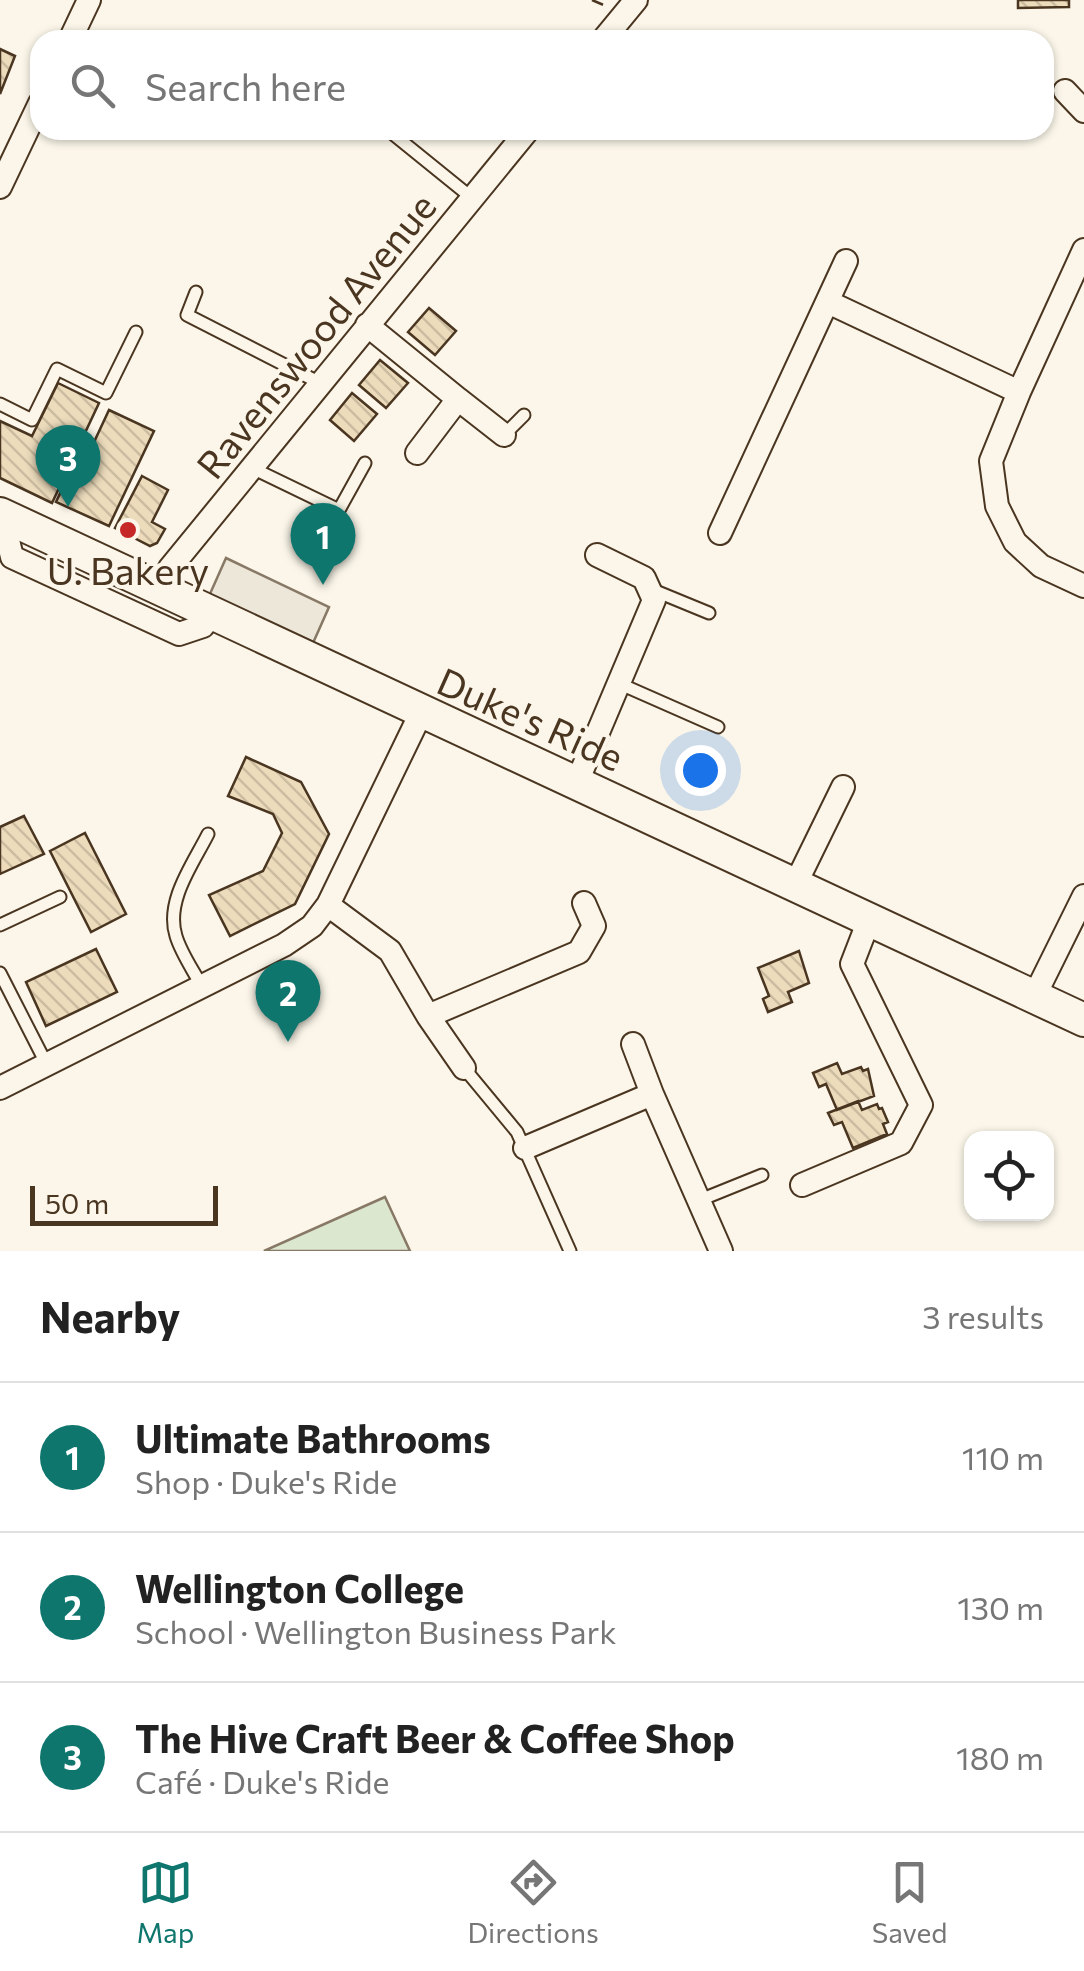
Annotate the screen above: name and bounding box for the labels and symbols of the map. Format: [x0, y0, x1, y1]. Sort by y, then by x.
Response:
street label: Ravenswood Avenue [186, 183, 444, 487]
pin: 3 [36, 424, 100, 507]
pin: 1 [290, 502, 356, 585]
marker: U. Bakery [117, 519, 139, 541]
place label: U. Bakery [47, 546, 209, 593]
street label: Duke's Ride [431, 656, 631, 780]
your location [675, 745, 726, 796]
pin: 2 [256, 960, 320, 1042]
scale bar [30, 1181, 218, 1226]

